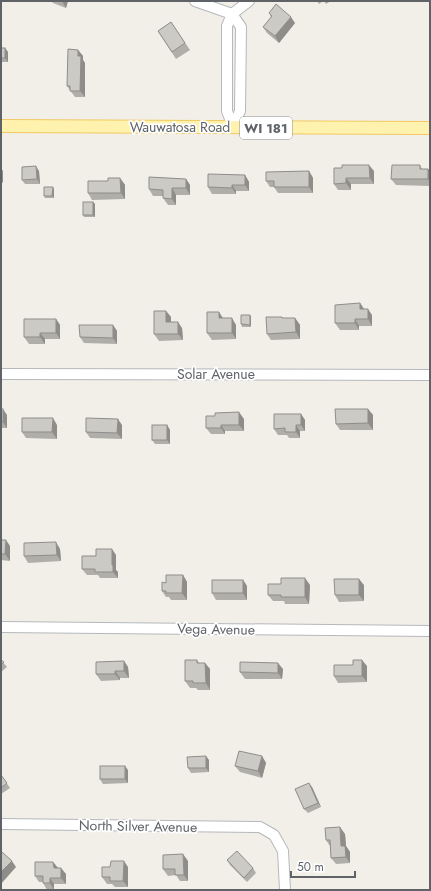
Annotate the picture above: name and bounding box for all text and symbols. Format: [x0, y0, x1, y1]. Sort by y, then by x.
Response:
street label: Wauwatosa Road [130, 117, 230, 137]
road number: WI 181 [240, 117, 292, 139]
street label: Solar Avenue [177, 364, 255, 384]
street label: Vega Avenue [177, 618, 255, 640]
street label: North Silver Avenue [79, 815, 197, 837]
scale bar [291, 853, 355, 879]
text: 50 m [297, 858, 324, 876]

